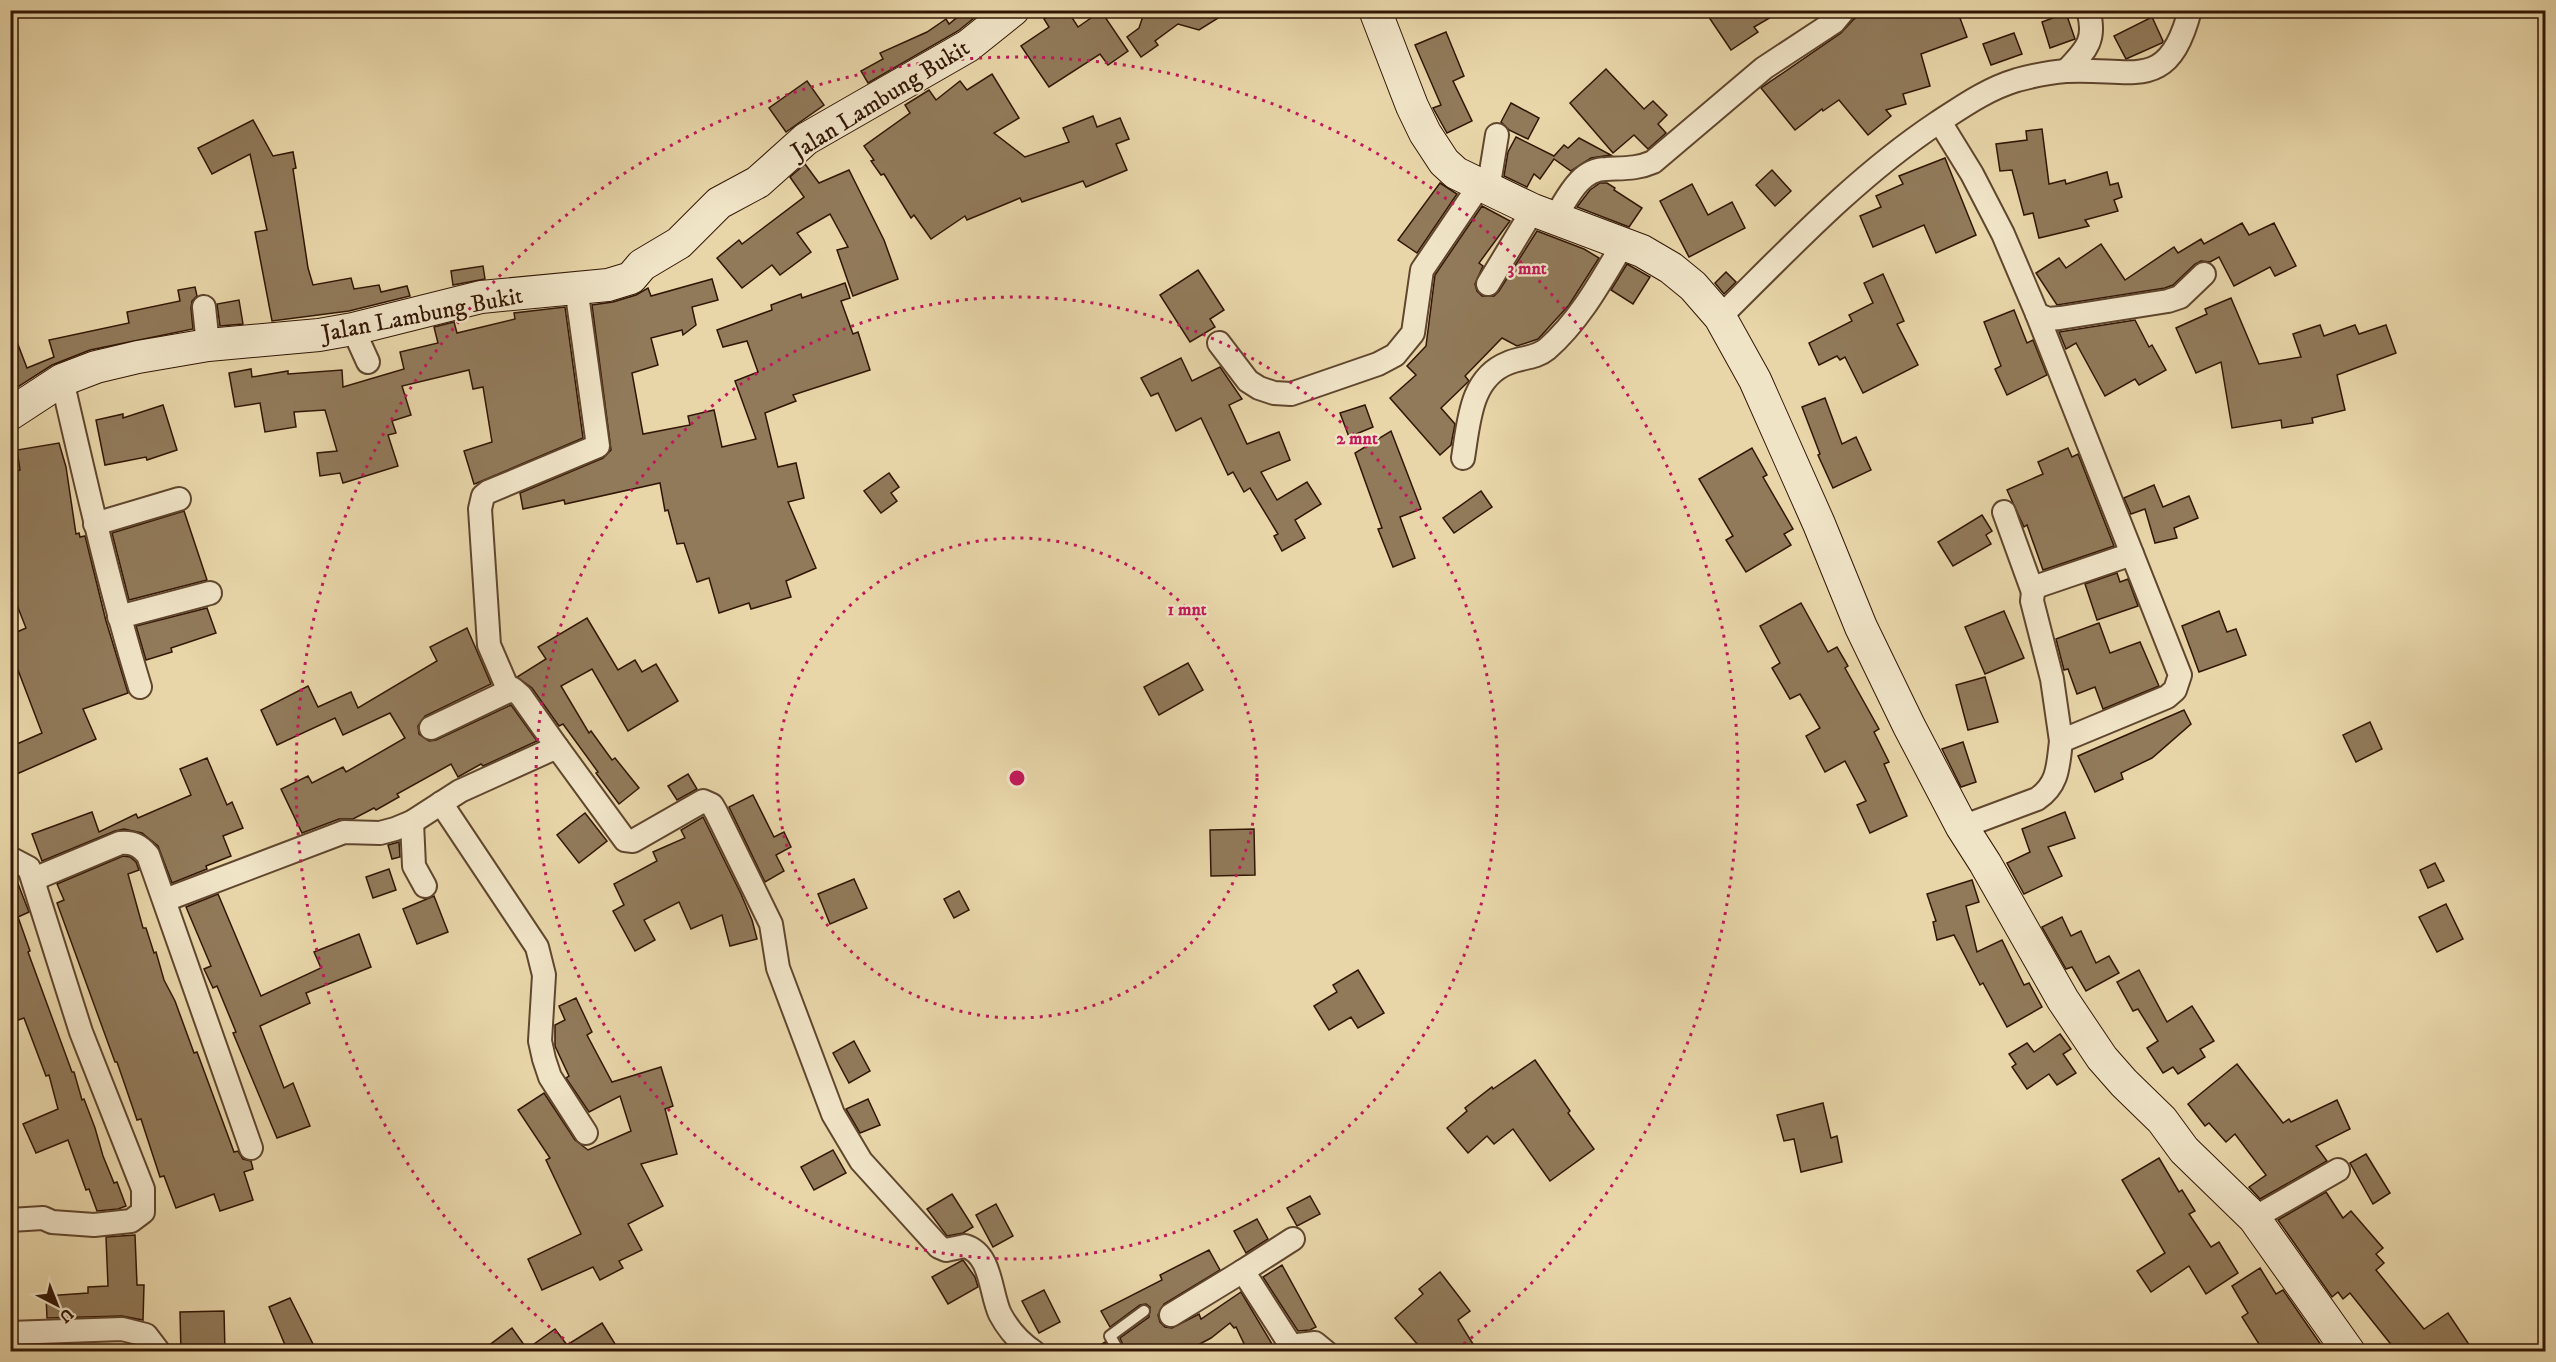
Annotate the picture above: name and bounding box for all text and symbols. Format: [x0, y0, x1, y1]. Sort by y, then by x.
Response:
street label: Jalan Lambung Bukit [784, 33, 975, 168]
text: 3 mnt [1507, 258, 1547, 280]
street label: Jalan Lambung Bukit [317, 281, 526, 350]
text: 2 mnt [1336, 428, 1378, 450]
text: 1 mnt [1167, 599, 1207, 621]
centre of rings [1007, 768, 1027, 788]
north arrow [27, 1275, 87, 1335]
text: U [55, 1304, 78, 1327]

